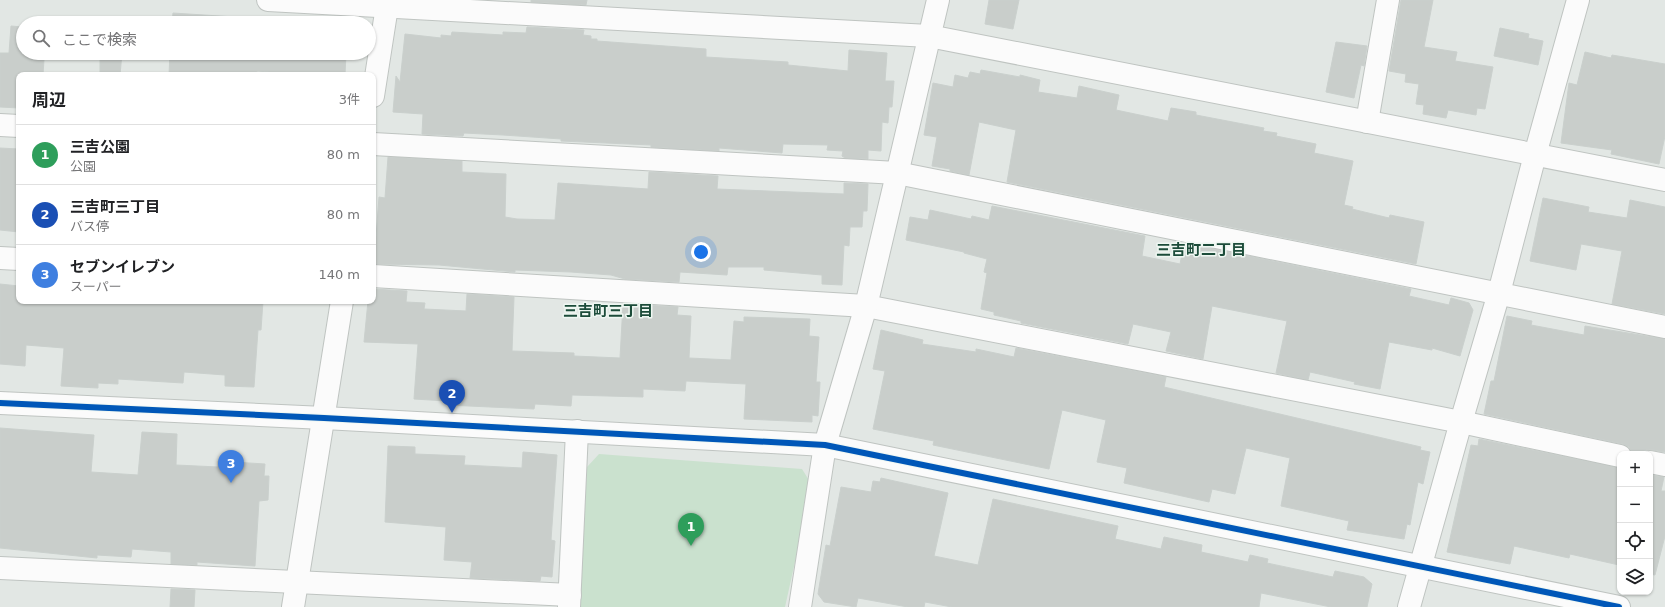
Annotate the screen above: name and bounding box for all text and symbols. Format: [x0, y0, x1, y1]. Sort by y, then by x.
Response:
search box [16, 16, 376, 60]
icon: search [30, 27, 52, 49]
text: ここで検索 [62, 31, 137, 49]
text: 周辺 [32, 90, 66, 110]
text: 3件 [339, 92, 360, 107]
text: 三吉公園 [70, 138, 130, 156]
text: 1 [40, 147, 50, 162]
text: 80 m [327, 147, 360, 162]
text: 公園 [70, 159, 96, 174]
text: 三吉町三丁目 [70, 198, 160, 216]
text: 2 [40, 207, 50, 222]
text: 80 m [327, 207, 360, 222]
text: バス停 [70, 219, 109, 234]
district label: 三吉町二丁目 [1156, 241, 1246, 259]
your location [691, 242, 711, 262]
text: セブンイレブン [70, 258, 175, 276]
text: 3 [40, 267, 50, 282]
text: 140 m [318, 267, 360, 282]
text: スーパー [70, 279, 122, 294]
district label: 三吉町三丁目 [563, 302, 653, 320]
pin: 2 [439, 380, 465, 413]
pin: 3 [218, 450, 244, 483]
map controls [1617, 451, 1653, 595]
button: + [1617, 451, 1653, 487]
button: − [1617, 487, 1653, 523]
pin: 1 [678, 513, 704, 546]
button: locate [1617, 523, 1653, 559]
button: layers [1617, 559, 1653, 595]

